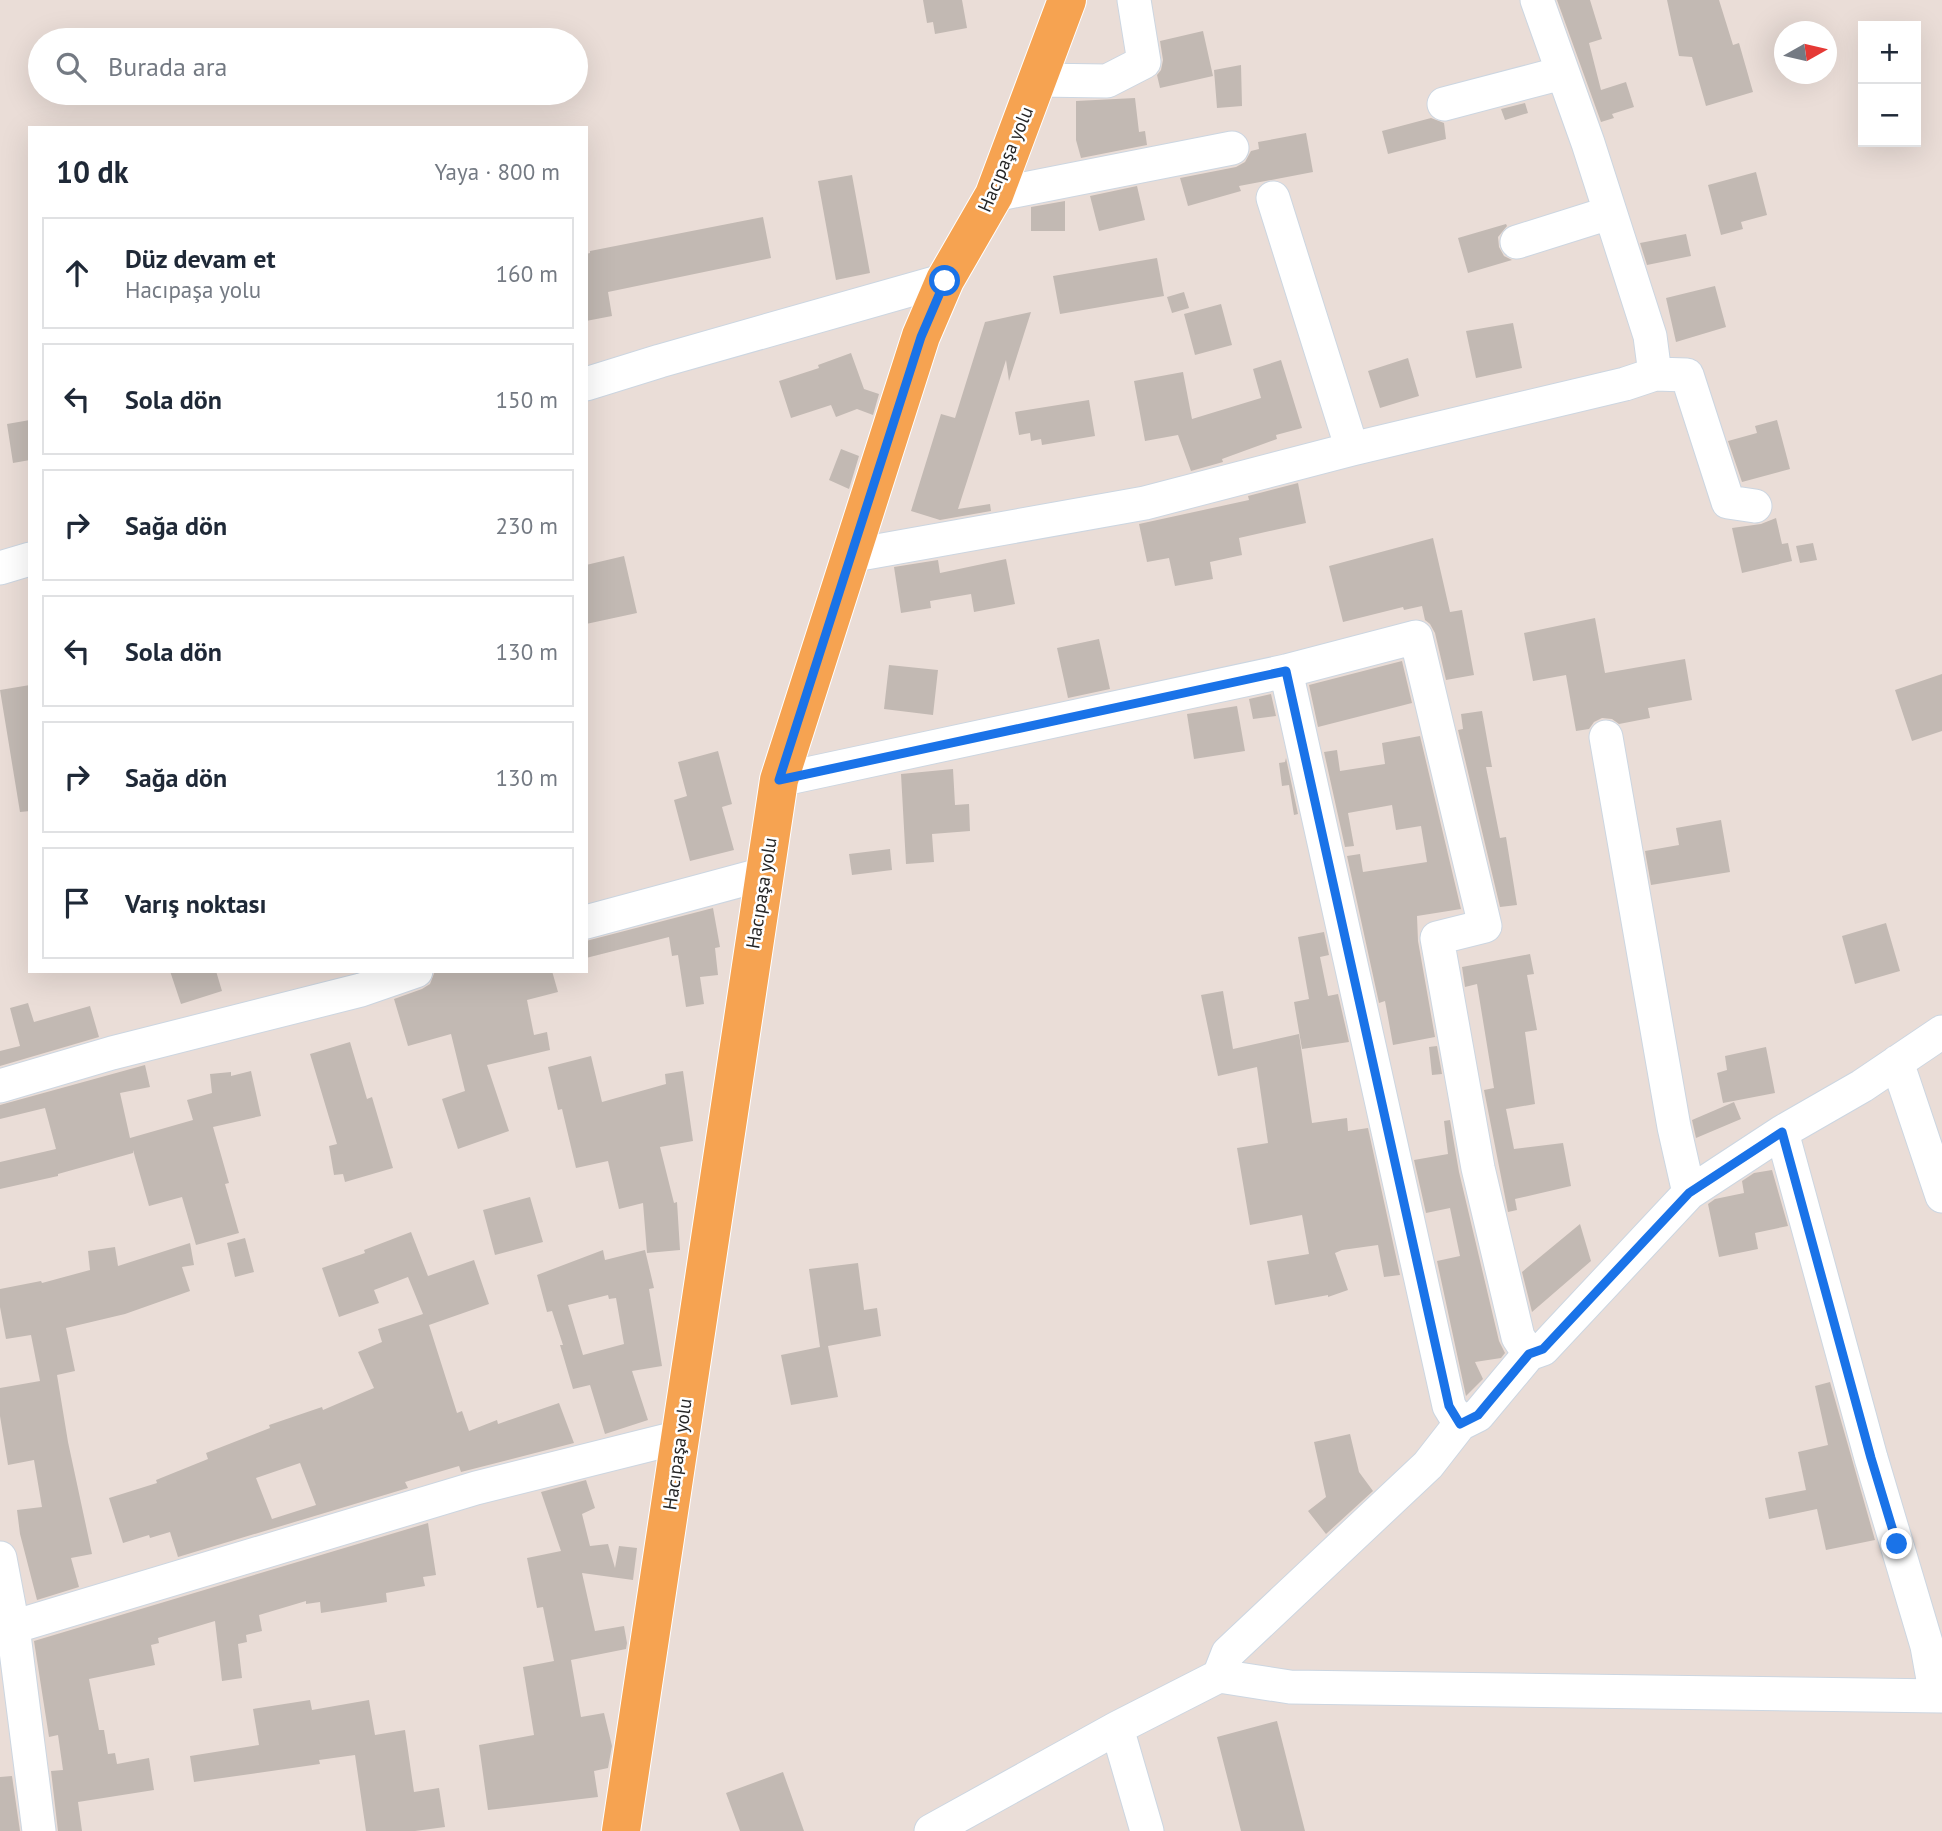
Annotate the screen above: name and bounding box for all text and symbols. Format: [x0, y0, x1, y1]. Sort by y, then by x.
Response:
north arrow [1774, 21, 1837, 84]
map controls [1858, 21, 1921, 147]
button: + [1858, 21, 1921, 84]
search box [28, 28, 588, 105]
icon: search [52, 48, 90, 86]
text: Burada ara [108, 50, 227, 83]
button: − [1858, 84, 1921, 147]
street label: Hacıpaşa yolu [972, 103, 1038, 215]
text: 10 dk [56, 152, 129, 191]
text: Yaya · 800 m [434, 157, 560, 186]
text: Düz devam et [125, 242, 275, 275]
icon: ahead [58, 254, 96, 292]
text: 160 m [496, 259, 558, 288]
route start [929, 265, 960, 296]
text: Hacıpaşa yolu [125, 275, 261, 304]
icon: left [58, 380, 96, 418]
text: Sola dön [125, 383, 222, 416]
text: 150 m [496, 385, 558, 414]
icon: right [58, 506, 96, 544]
text: Sağa dön [125, 509, 227, 542]
text: 230 m [496, 511, 558, 540]
icon: left [58, 632, 96, 670]
text: Sola dön [125, 635, 222, 668]
text: 130 m [496, 637, 558, 666]
icon: right [58, 758, 96, 796]
text: Sağa dön [125, 761, 227, 794]
text: 130 m [496, 763, 558, 792]
street label: Hacıpaşa yolu [740, 836, 782, 950]
icon: arrive [58, 884, 96, 922]
text: Varış noktası [125, 887, 267, 920]
street label: Hacıpaşa yolu [657, 1397, 697, 1511]
route end [1881, 1528, 1912, 1559]

